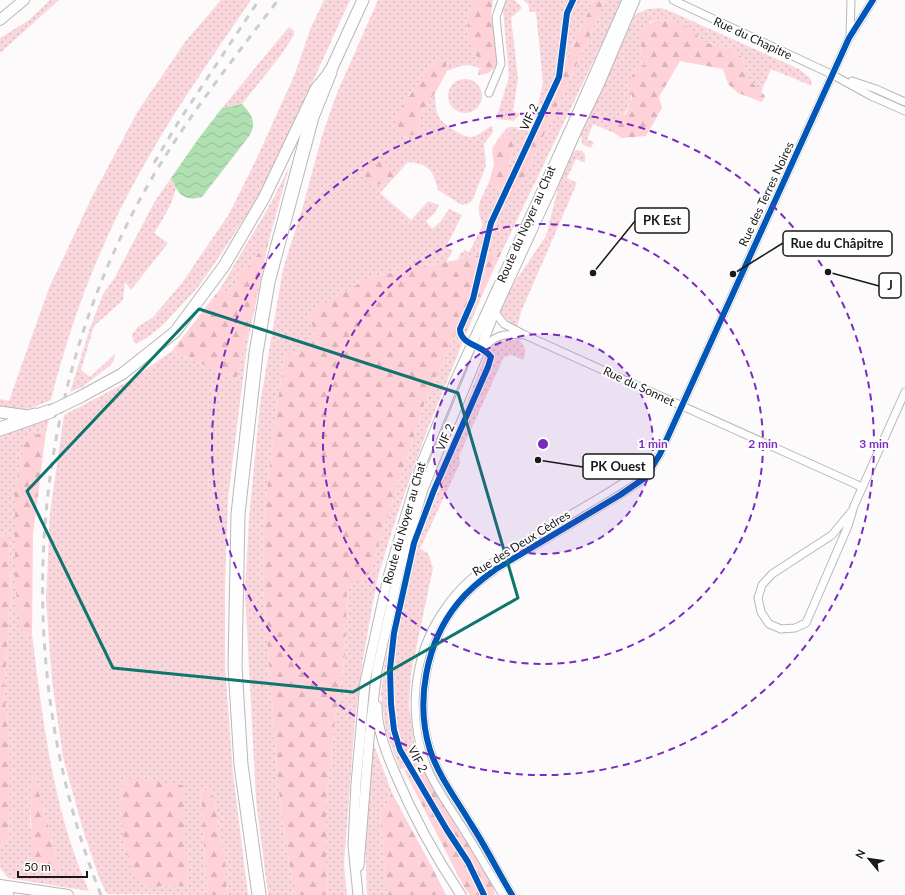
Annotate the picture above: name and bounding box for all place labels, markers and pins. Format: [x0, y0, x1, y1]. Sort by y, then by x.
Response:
callout: PK Est [635, 208, 689, 233]
callout: Rue du Châpitre [783, 231, 892, 256]
callout: J [879, 273, 901, 298]
centre of rings [536, 437, 550, 451]
callout: PK Ouest [583, 454, 654, 479]

